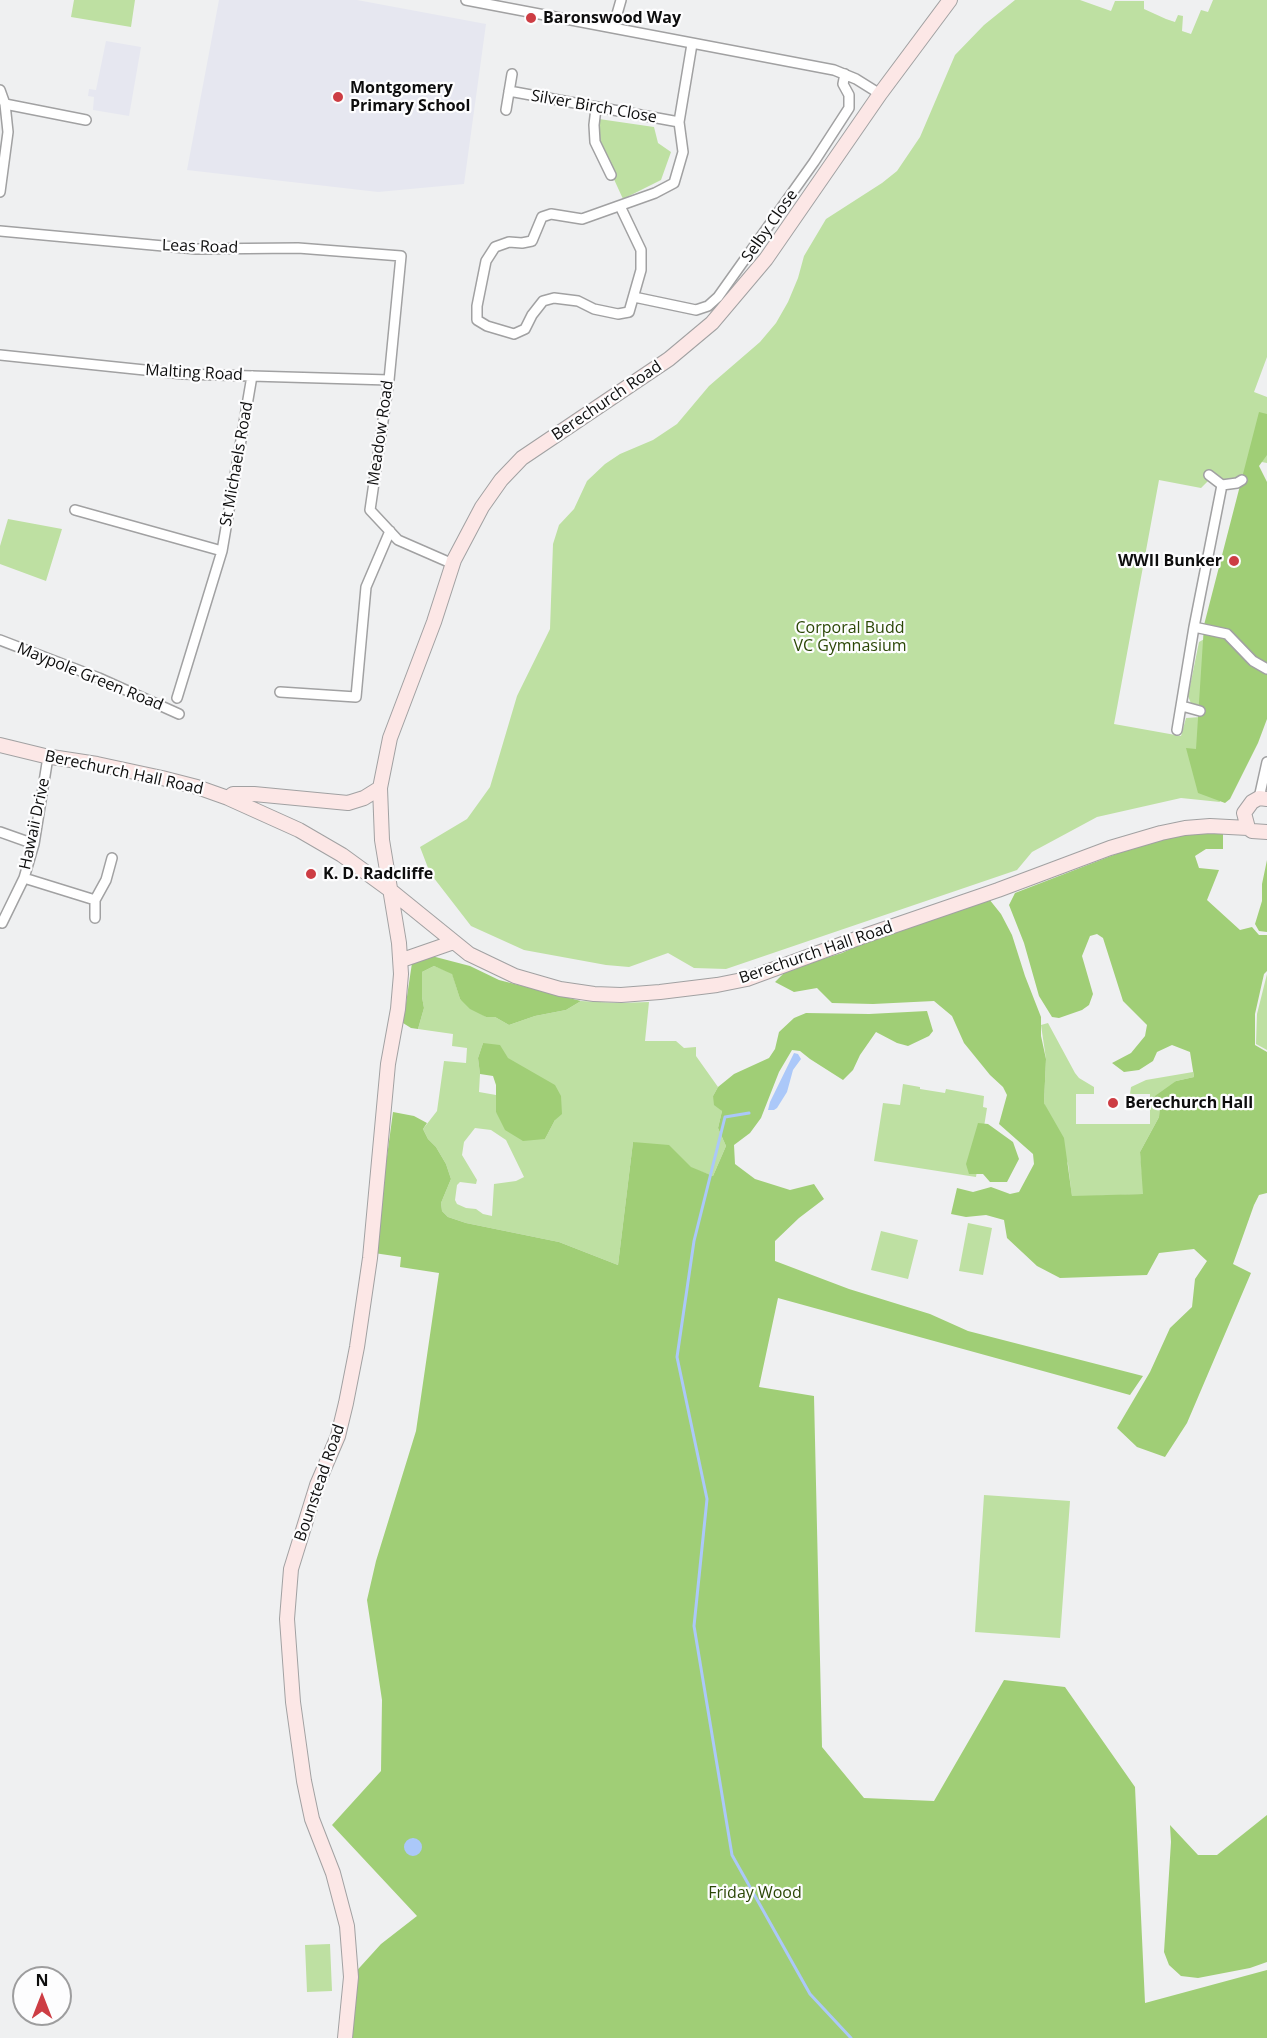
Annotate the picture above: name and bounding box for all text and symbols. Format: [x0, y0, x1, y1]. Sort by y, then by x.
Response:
place label: Baronswood Way [543, 8, 681, 28]
marker: Baronswood Way [524, 11, 538, 25]
place label: Montgomery Primary School [350, 78, 470, 116]
street label: Silver Birch Close [530, 86, 658, 128]
marker: Montgomery Primary School [331, 90, 345, 104]
street label: Selby Close [738, 186, 802, 266]
street label: Leas Road [162, 236, 238, 258]
street label: Berechurch Road [548, 357, 666, 445]
street label: Malting Road [145, 361, 243, 385]
street label: Meadow Road [364, 379, 398, 487]
street label: St Michaels Road [217, 400, 257, 528]
place label: WWII Bunker [1118, 551, 1222, 571]
marker: WWII Bunker [1227, 554, 1241, 568]
park label: Corporal Budd VC Gymnasium [793, 618, 907, 656]
street label: Maypole Green Road [14, 639, 166, 715]
street label: Berechurch Hall Road [43, 747, 205, 799]
street label: Hawaii Drive [16, 776, 54, 872]
place label: K. D. Radcliffe [323, 864, 433, 884]
marker: K. D. Radcliffe [304, 867, 318, 881]
street label: Berechurch Hall Road [737, 918, 895, 988]
place label: Berechurch Hall [1125, 1093, 1253, 1113]
marker: Berechurch Hall [1106, 1096, 1120, 1110]
street label: Bounstead Road [291, 1422, 349, 1544]
park label: Friday Wood [708, 1883, 802, 1903]
north arrow [12, 1966, 72, 2026]
text: N [35, 1969, 49, 1991]

